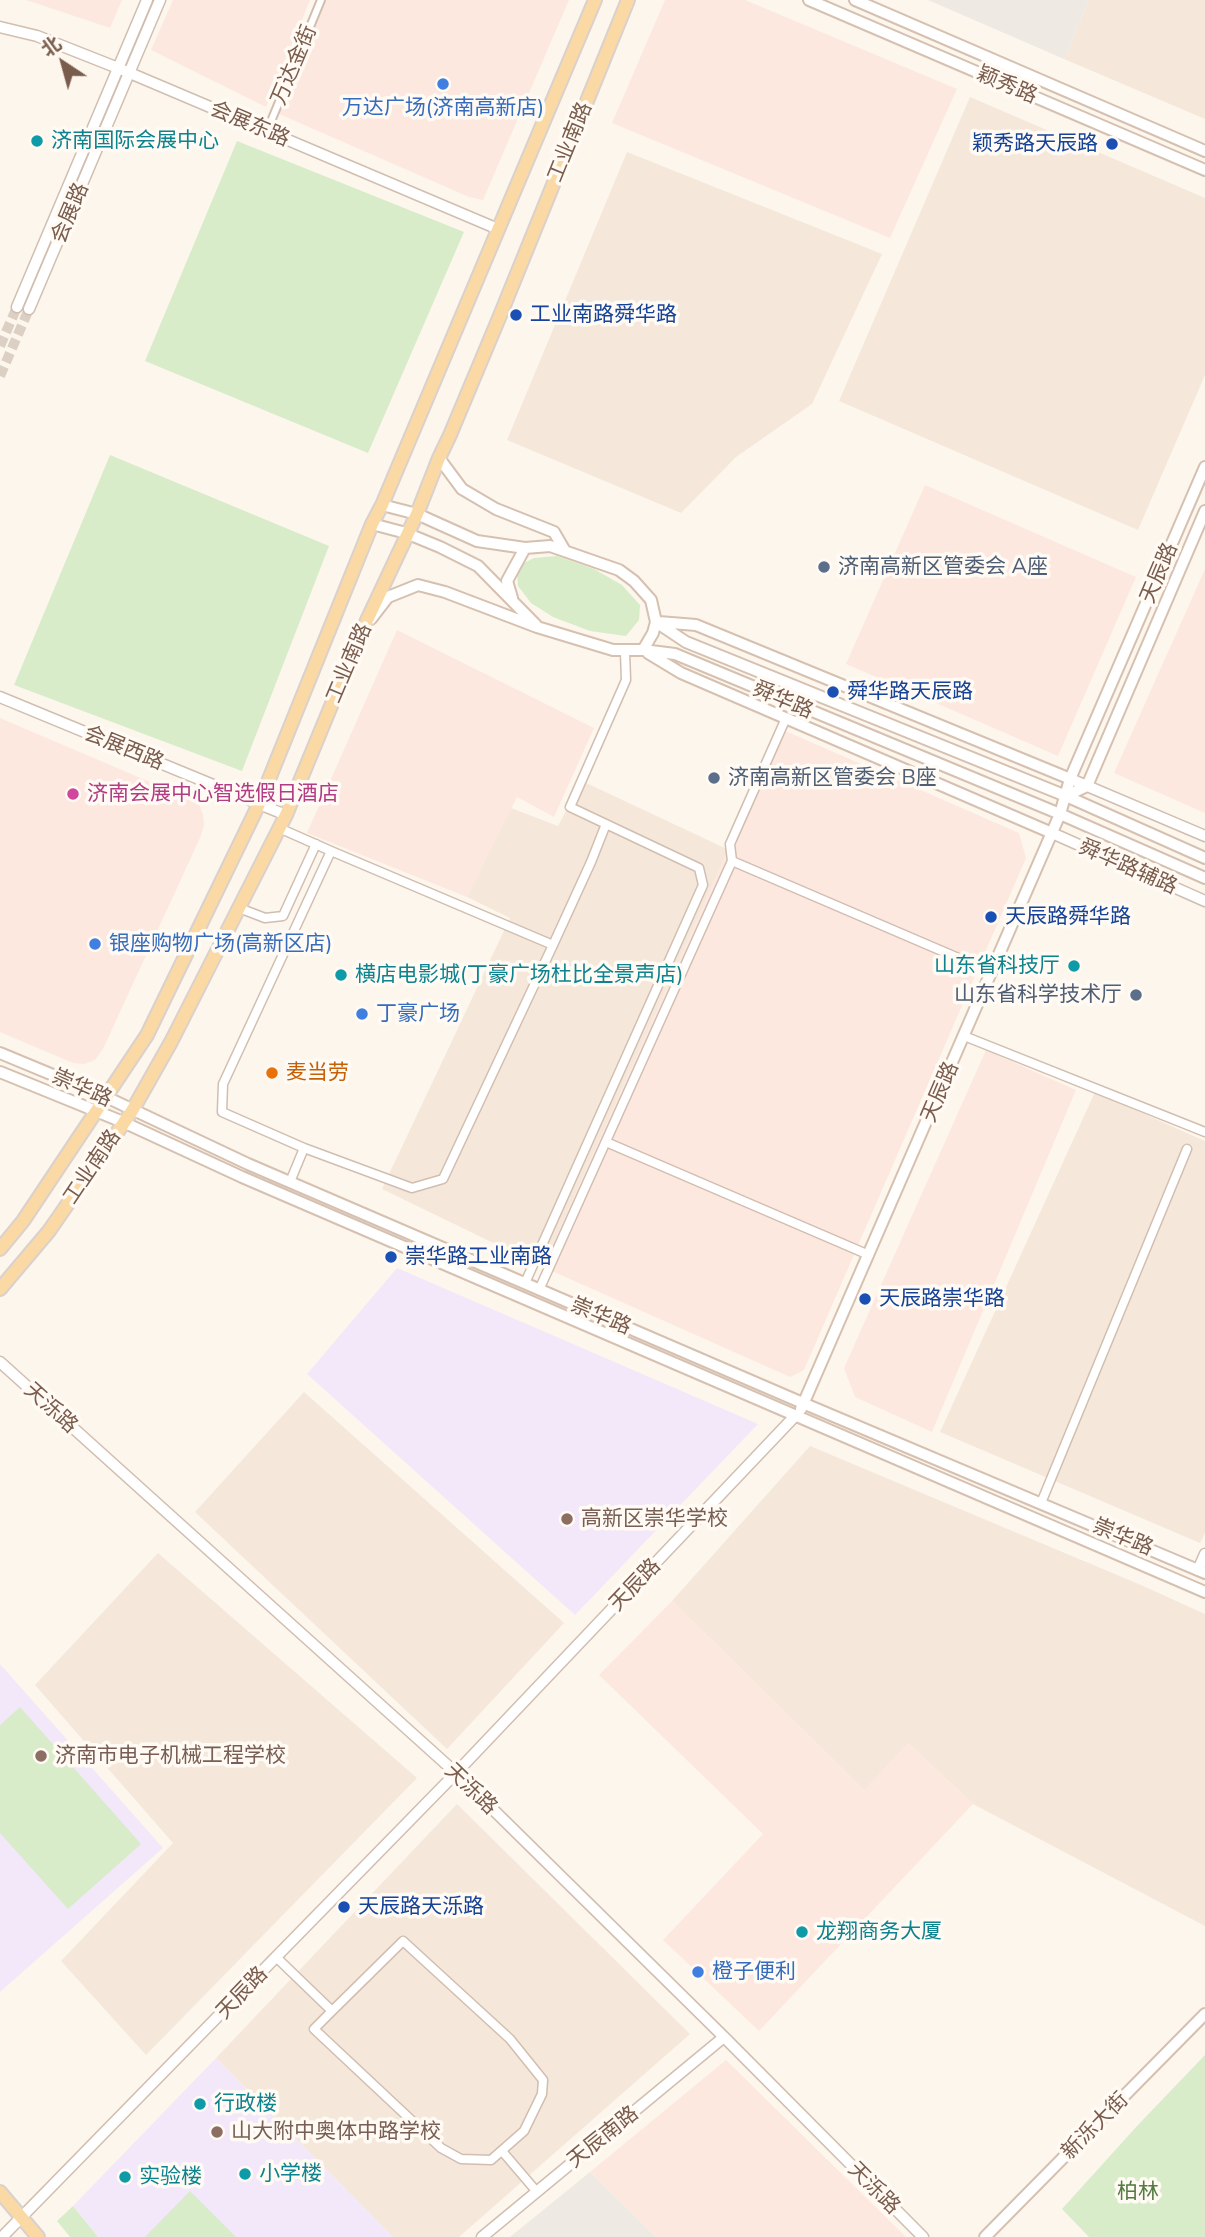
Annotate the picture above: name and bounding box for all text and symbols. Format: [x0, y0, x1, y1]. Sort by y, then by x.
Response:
street label: 万达金街 [266, 21, 322, 109]
north arrow [28, 28, 98, 98]
text: 北 [36, 31, 65, 61]
street label: 颖秀路 [973, 61, 1041, 109]
marker: 万达广场(济南高新店) [435, 76, 451, 92]
place label: 万达广场(济南高新店) [342, 95, 544, 121]
street label: 会展东路 [206, 96, 294, 152]
street label: 工业南路 [543, 98, 597, 186]
place label: 济南国际会展中心 [51, 128, 219, 154]
place label: 颖秀路天辰路 [972, 131, 1098, 157]
marker: 济南国际会展中心 [29, 133, 45, 149]
marker: 颖秀路天辰路 [1104, 136, 1120, 152]
street label: 会展路 [46, 179, 94, 247]
place label: 工业南路舜华路 [530, 302, 677, 328]
marker: 工业南路舜华路 [508, 307, 524, 323]
street label: 天辰路 [1135, 539, 1183, 607]
place label: 济南高新区管委会 A座 [838, 554, 1048, 580]
marker: 济南高新区管委会 A座 [816, 559, 832, 575]
street label: 工业南路 [321, 619, 377, 707]
street label: 舜华路 [749, 676, 817, 724]
place label: 舜华路天辰路 [847, 679, 973, 705]
marker: 舜华路天辰路 [825, 684, 841, 700]
street label: 会展西路 [80, 721, 168, 775]
place label: 济南高新区管委会 B座 [728, 765, 937, 791]
marker: 济南高新区管委会 B座 [706, 770, 722, 786]
place label: 济南会展中心智选假日酒店 [87, 781, 339, 807]
marker: 济南会展中心智选假日酒店 [65, 786, 81, 802]
street label: 舜华路辅路 [1075, 834, 1181, 900]
place label: 天辰路舜华路 [1005, 904, 1131, 930]
marker: 天辰路舜华路 [983, 909, 999, 925]
place label: 银座购物广场(高新区店) [109, 931, 332, 957]
marker: 银座购物广场(高新区店) [87, 936, 103, 952]
place label: 山东省科技厅 [934, 953, 1060, 979]
marker: 山东省科技厅 [1066, 958, 1082, 974]
place label: 横店电影城(丁豪广场杜比全景声店) [355, 962, 683, 988]
marker: 横店电影城(丁豪广场杜比全景声店) [333, 967, 349, 983]
place label: 山东省科学技术厅 [954, 982, 1122, 1008]
marker: 山东省科学技术厅 [1128, 987, 1144, 1003]
place label: 丁豪广场 [376, 1001, 460, 1027]
marker: 丁豪广场 [354, 1006, 370, 1022]
street label: 天辰路 [916, 1058, 964, 1126]
place label: 麦当劳 [286, 1060, 349, 1086]
street label: 崇华路 [48, 1064, 116, 1112]
marker: 麦当劳 [264, 1065, 280, 1081]
street label: 工业南路 [58, 1125, 126, 1209]
place label: 崇华路工业南路 [405, 1244, 552, 1270]
marker: 崇华路工业南路 [383, 1249, 399, 1265]
place label: 天辰路崇华路 [879, 1286, 1005, 1312]
marker: 天辰路崇华路 [857, 1291, 873, 1307]
street label: 崇华路 [567, 1292, 635, 1340]
street label: 天泺路 [19, 1378, 83, 1438]
place label: 高新区崇华学校 [581, 1506, 728, 1532]
marker: 高新区崇华学校 [559, 1511, 575, 1527]
street label: 崇华路 [1089, 1513, 1157, 1561]
street label: 天辰路 [604, 1554, 666, 1616]
place label: 济南市电子机械工程学校 [55, 1743, 286, 1769]
marker: 济南市电子机械工程学校 [33, 1748, 49, 1764]
street label: 天泺路 [440, 1758, 502, 1820]
place label: 天辰路天泺路 [358, 1894, 484, 1920]
marker: 天辰路天泺路 [336, 1899, 352, 1915]
place label: 龙翔商务大厦 [816, 1919, 942, 1945]
marker: 龙翔商务大厦 [794, 1924, 810, 1940]
place label: 橙子便利 [712, 1959, 796, 1985]
street label: 天辰路 [211, 1962, 273, 2024]
marker: 橙子便利 [690, 1964, 706, 1980]
street label: 新泺大街 [1056, 2087, 1134, 2165]
place label: 行政楼 [214, 2091, 277, 2117]
marker: 行政楼 [192, 2096, 208, 2112]
street label: 天辰南路 [562, 2101, 644, 2173]
place label: 山大附中奥体中路学校 [231, 2119, 441, 2145]
marker: 山大附中奥体中路学校 [209, 2124, 225, 2140]
street label: 天泺路 [843, 2157, 905, 2219]
place label: 小学楼 [259, 2161, 322, 2187]
place label: 实验楼 [139, 2164, 202, 2190]
marker: 小学楼 [237, 2166, 253, 2182]
marker: 实验楼 [117, 2169, 133, 2185]
park label: 柏林 [1117, 2179, 1159, 2205]

